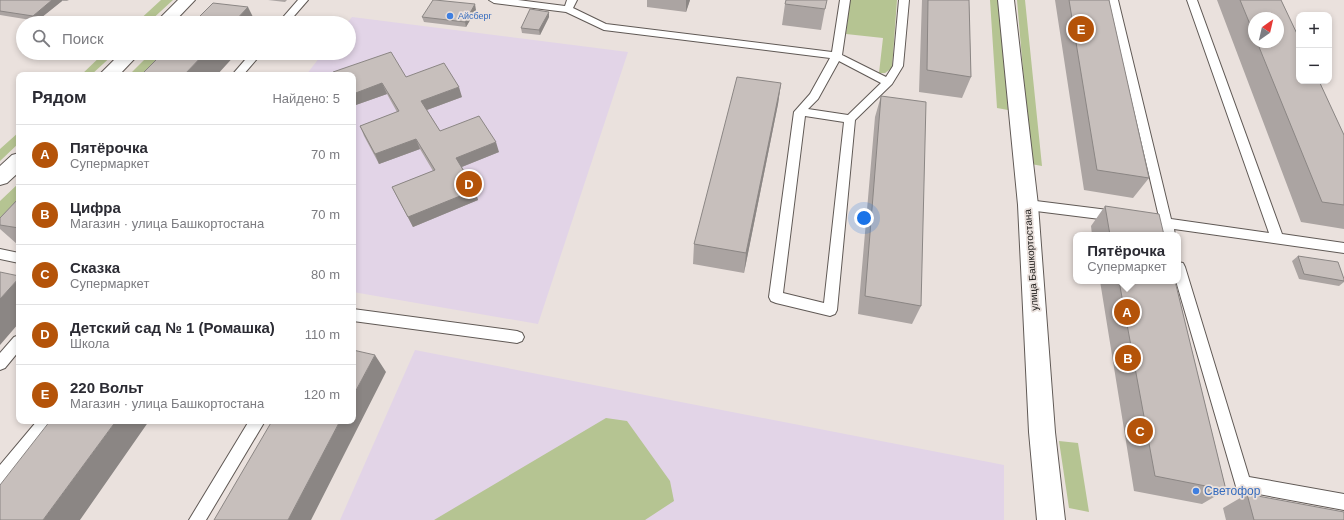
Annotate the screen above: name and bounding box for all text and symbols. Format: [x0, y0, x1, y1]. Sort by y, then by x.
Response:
marker: Айсберг [445, 11, 455, 21]
place label: Айсберг [458, 11, 493, 21]
north arrow [1248, 12, 1284, 48]
map controls [1296, 12, 1332, 84]
button: + [1296, 12, 1332, 48]
pin: E [1068, 14, 1094, 44]
search box [16, 16, 356, 60]
icon: search [30, 27, 52, 49]
text: Поиск [62, 30, 104, 47]
button: − [1296, 48, 1332, 84]
text: Рядом [32, 88, 87, 107]
text: Найдено: 5 [272, 91, 340, 106]
text: Пятёрочка [70, 139, 148, 156]
text: A [40, 147, 50, 162]
text: 70 m [311, 147, 340, 162]
text: Супермаркет [70, 156, 149, 171]
pin: D [456, 169, 482, 199]
text: Цифра [70, 199, 121, 216]
text: B [40, 207, 50, 222]
text: 70 m [311, 207, 340, 222]
your location [854, 208, 874, 228]
street label: улица Башкортостана [1022, 208, 1040, 311]
text: Магазин · улица Башкортостана [70, 216, 264, 231]
popup [1073, 232, 1181, 284]
text: Пятёрочка [1087, 242, 1165, 259]
text: Сказка [70, 259, 120, 276]
text: Супермаркет [1087, 259, 1167, 274]
text: C [40, 267, 50, 282]
text: 80 m [311, 267, 340, 282]
text: Супермаркет [70, 276, 149, 291]
pin: A [1114, 297, 1140, 327]
text: Детский сад № 1 (Ромашка) [70, 319, 275, 336]
text: D [40, 327, 50, 342]
text: 110 m [305, 327, 340, 342]
text: Школа [70, 336, 110, 351]
pin: B [1115, 343, 1141, 373]
text: 220 Вольт [70, 379, 144, 396]
text: E [41, 387, 49, 402]
text: 120 m [304, 387, 340, 402]
text: Магазин · улица Башкортостана [70, 396, 264, 411]
pin: C [1127, 416, 1153, 446]
place label: Светофор [1204, 484, 1261, 498]
marker: Светофор [1191, 486, 1201, 496]

